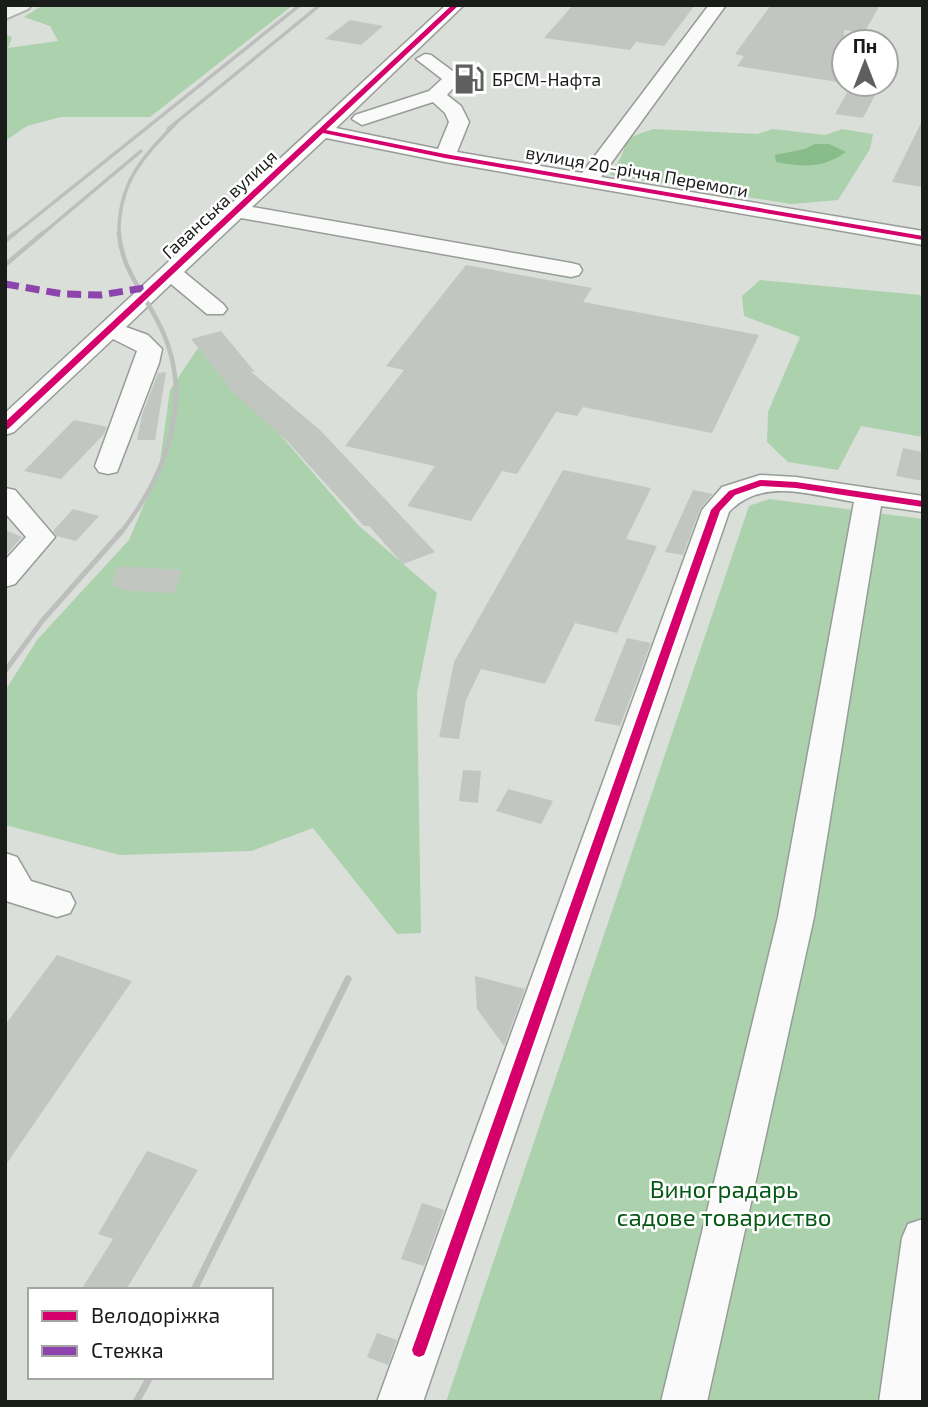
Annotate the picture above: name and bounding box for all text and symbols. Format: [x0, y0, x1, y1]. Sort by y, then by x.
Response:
north arrow [830, 28, 900, 98]
text: Пн [853, 34, 877, 57]
fuel station icon: БРСМ-Нафта [452, 62, 486, 96]
place label: БРСМ-Нафта [492, 68, 601, 90]
street label: вулиця 20-річчя Перемоги [524, 141, 750, 201]
street label: Гаванська вулиця [157, 145, 281, 263]
park label: Виноградарь садове товариство [617, 1174, 831, 1231]
legend [28, 1288, 273, 1379]
text: Велодоріжка [91, 1302, 220, 1327]
text: Стежка [91, 1337, 164, 1362]

